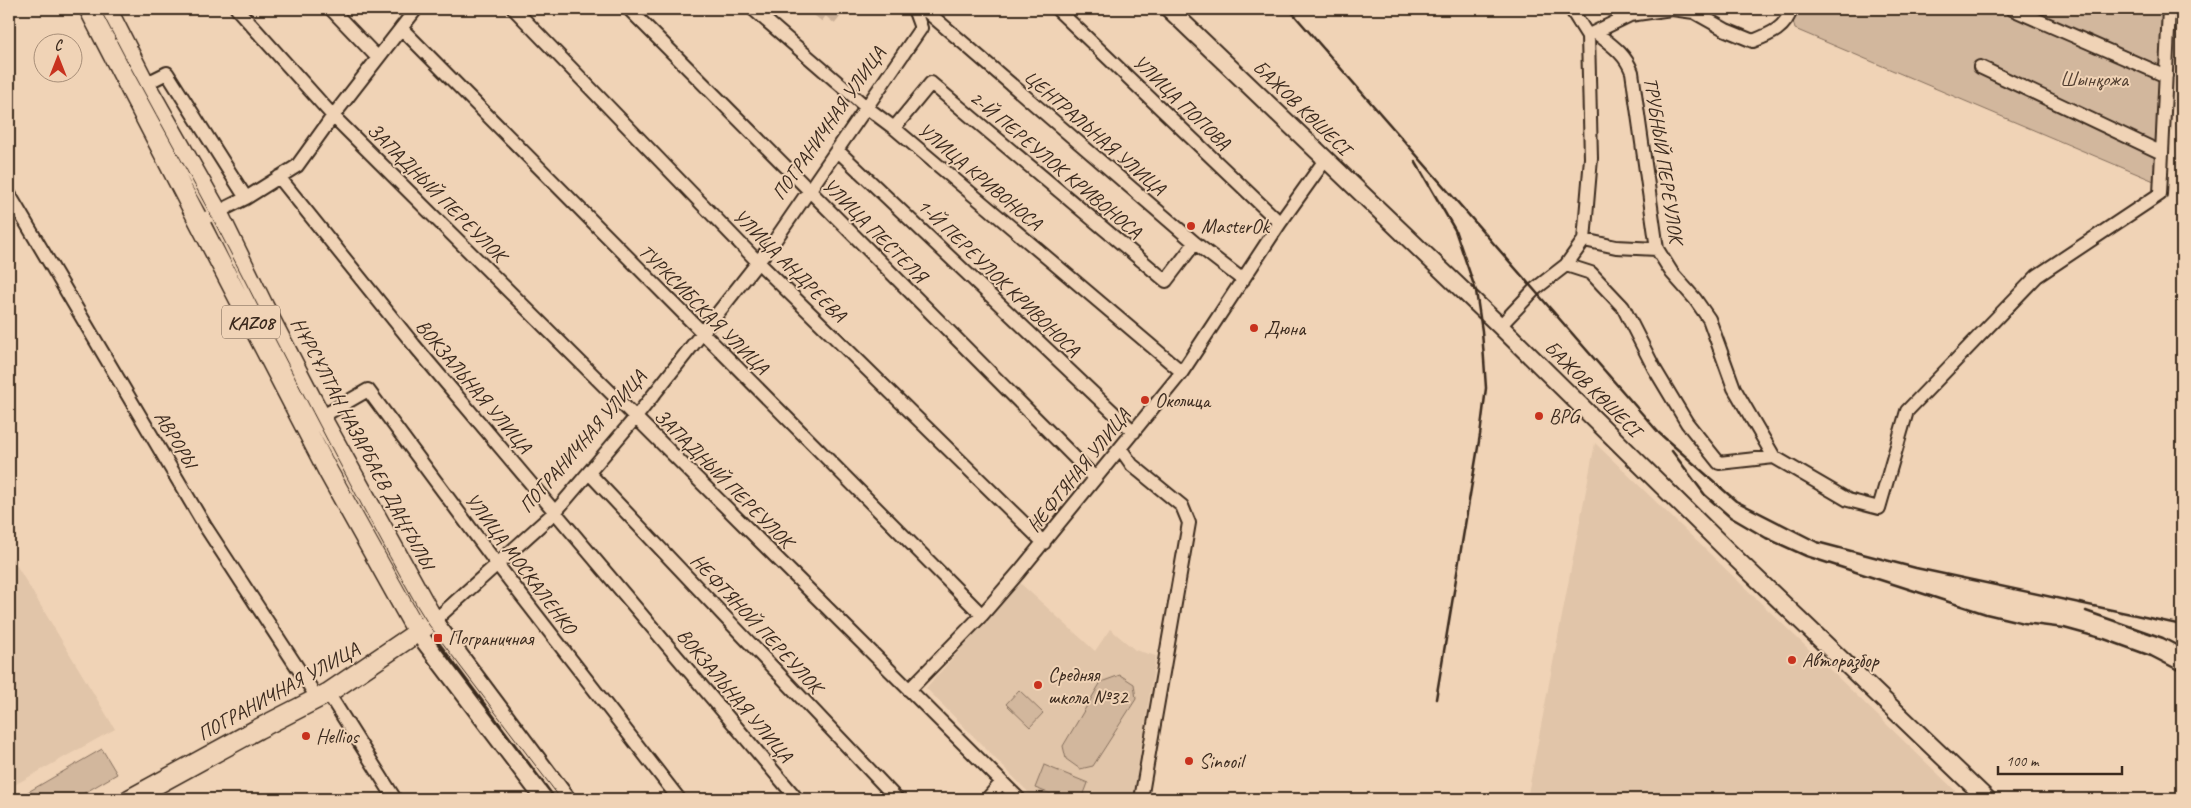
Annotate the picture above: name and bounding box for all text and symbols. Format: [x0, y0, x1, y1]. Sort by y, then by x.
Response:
north arrow [32, 32, 82, 82]
text: С [55, 37, 64, 54]
street label: ПОГРАНИЧНАЯ УЛИЦА [766, 41, 891, 205]
street label: УЛИЦА ПОПОВА [1128, 50, 1236, 156]
street label: БАЖОВ КӨШЕСІ [1248, 55, 1359, 164]
street label: ЦЕНТРАЛЬНАЯ УЛИЦА [1019, 64, 1171, 201]
park label: Шынқожа [2060, 67, 2130, 92]
street label: ТРУБНЫЙ ПЕРЕУЛОК [1638, 75, 1690, 249]
street label: 2-Й ПЕРЕУЛОК КРИВОНОСА [965, 85, 1148, 244]
street label: УЛИЦА КРИВОНОСА [913, 117, 1048, 236]
street label: ЗАПАДНЫЙ ПЕРЕУЛОК [362, 118, 514, 270]
street label: УЛИЦА ПЕСТЕЛЯ [817, 173, 935, 290]
street label: 1-Й ПЕРЕУЛОК КРИВОНОСА [912, 193, 1086, 362]
street label: УЛИЦА АНДРЕЕВА [728, 204, 852, 328]
place label: MasterOk [1201, 214, 1270, 239]
marker: MasterOk [1185, 220, 1197, 232]
street label: ТУРКСИБСКАЯ УЛИЦА [633, 239, 775, 380]
road number: KAZ08 [222, 306, 280, 338]
street label: НҰРСҰЛТАН НАЗАРБАЕВ ДАҢҒЫЛЫ [285, 313, 441, 577]
street label: ВОКЗАЛЬНАЯ УЛИЦА [410, 314, 537, 459]
place label: Дюна [1264, 316, 1307, 341]
marker: Дюна [1248, 322, 1260, 334]
street label: БАЖОВ КӨШЕСІ [1539, 335, 1650, 445]
street label: ПОГРАНИЧНАЯ УЛИЦА [514, 364, 652, 518]
place label: Околица [1155, 388, 1212, 413]
marker: Околица [1139, 394, 1151, 406]
street label: НЕФТЯНАЯ УЛИЦА [1021, 403, 1136, 537]
street label: ЗАПАДНЫЙ ПЕРЕУЛОК [649, 404, 801, 556]
place label: BPG [1549, 404, 1582, 429]
street label: АВРОРЫ [149, 406, 204, 476]
marker: BPG [1533, 410, 1545, 422]
street label: УЛИЦА МОСКАЛЕНКО [459, 488, 583, 641]
street label: НЕФТЯНОЙ ПЕРЕУЛОК [685, 548, 831, 701]
street label: ВОКЗАЛЬНАЯ УЛИЦА [671, 623, 798, 768]
place label: Пограничная [448, 626, 535, 651]
marker: Пограничная [432, 632, 444, 644]
street label: ПОГРАНИЧНАЯ УЛИЦА [193, 636, 364, 746]
place label: Авторазбор [1802, 648, 1880, 674]
marker: Авторазбор [1786, 654, 1798, 666]
place label: Средняя школа №32 [1048, 662, 1130, 710]
marker: Средняя школа №32 [1032, 679, 1044, 691]
place label: Hellios [316, 724, 361, 749]
marker: Hellios [300, 730, 312, 742]
scale bar [1998, 743, 2122, 775]
place label: Sinooil [1199, 749, 1247, 774]
text: 100 m [2006, 752, 2040, 771]
marker: Sinooil [1183, 755, 1195, 767]

